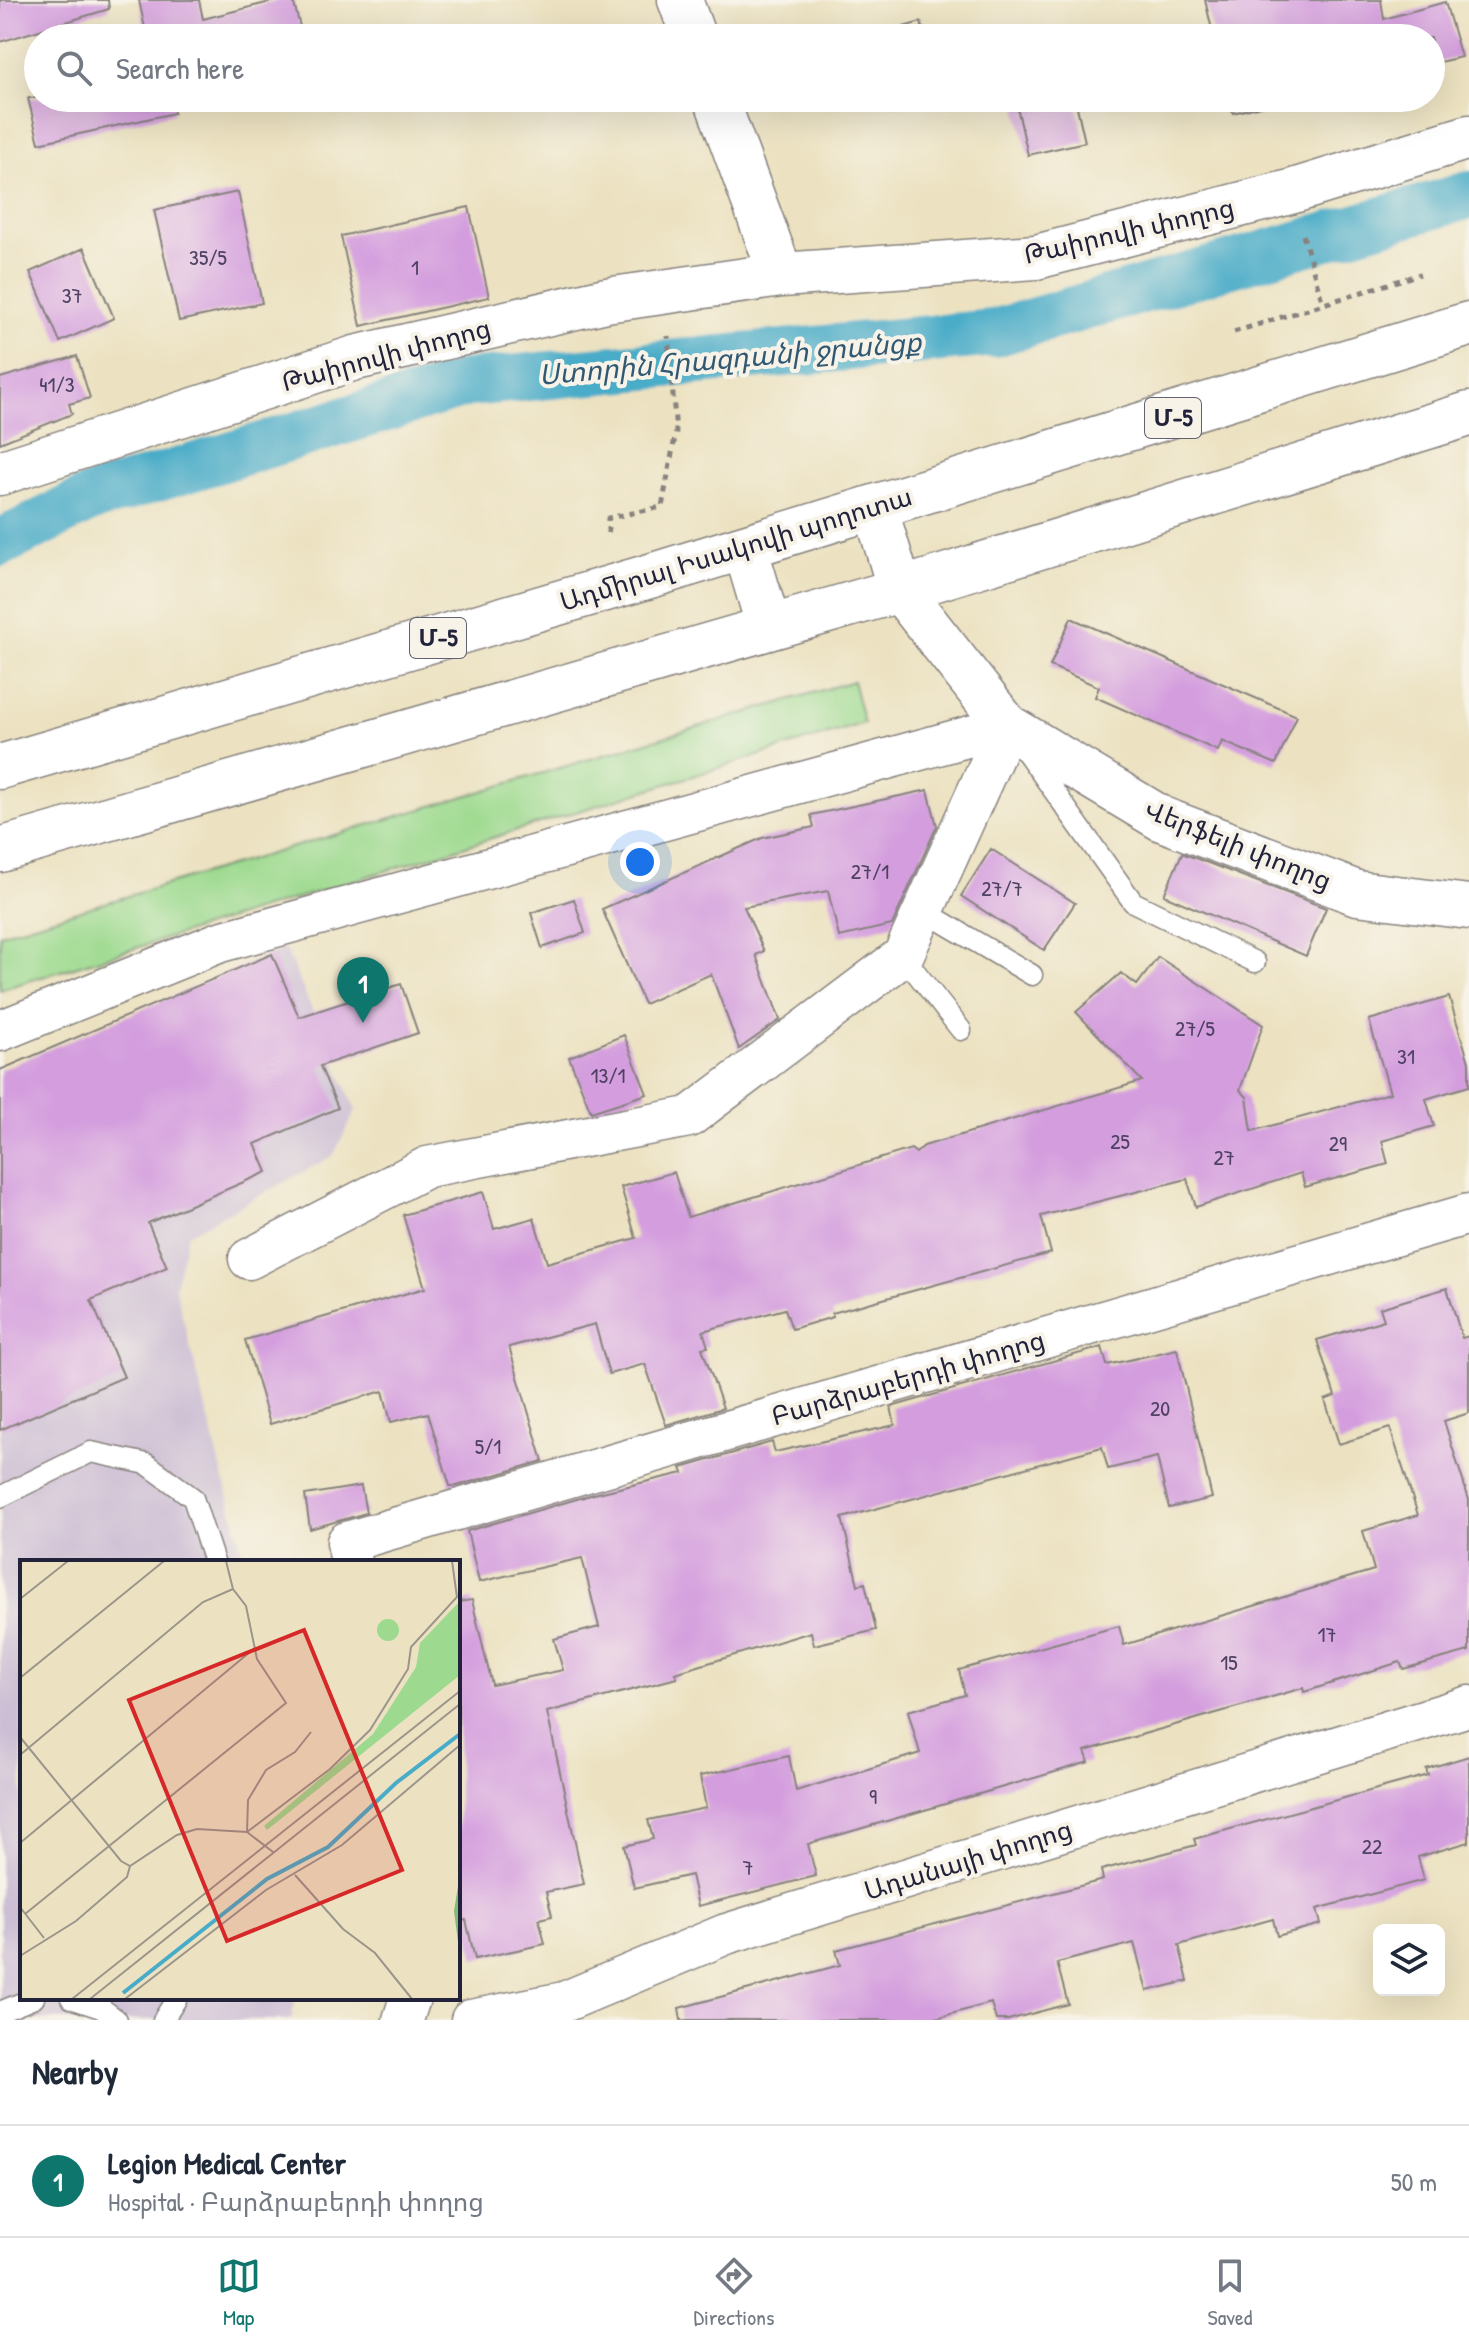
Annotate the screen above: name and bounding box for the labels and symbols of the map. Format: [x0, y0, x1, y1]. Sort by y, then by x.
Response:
street label: Թաիրովի փողոց [1020, 189, 1238, 272]
house number: 35/5 [189, 242, 227, 272]
house number: 1 [411, 252, 419, 282]
house number: 37 [62, 280, 82, 310]
street label: Թաիրովի փողոց [277, 310, 494, 399]
water label: Ստորին Հրազդանի ջրանցք [537, 322, 924, 394]
house number: 41/3 [39, 369, 75, 399]
road number: Մ-5 [1145, 398, 1201, 438]
street label: Ադմիրալ Իսակովի պողոտա [555, 478, 916, 619]
road number: Մ-5 [410, 618, 466, 658]
street label: Վերֆելի փողոց [1140, 791, 1337, 898]
your location [620, 842, 660, 882]
house number: 27/1 [851, 856, 889, 886]
house number: 27/7 [981, 873, 1023, 903]
pin: 1 [337, 957, 389, 1023]
house number: 27/5 [1175, 1013, 1215, 1043]
house number: 31 [1397, 1041, 1415, 1071]
house number: 13/1 [590, 1060, 626, 1090]
house number: 25 [1110, 1126, 1130, 1156]
house number: 29 [1329, 1128, 1347, 1158]
house number: 27 [1213, 1142, 1235, 1172]
street label: Բարձրաբերդի փողոց [767, 1322, 1049, 1433]
house number: 20 [1150, 1393, 1170, 1423]
house number: 5/1 [475, 1431, 501, 1461]
inset map [20, 1560, 460, 2000]
house number: 17 [1318, 1619, 1336, 1649]
house number: 15 [1220, 1647, 1238, 1677]
house number: 9 [869, 1781, 877, 1811]
street label: Ադանայի փողոց [860, 1811, 1076, 1908]
house number: 22 [1362, 1831, 1383, 1861]
house number: 7 [743, 1852, 753, 1882]

